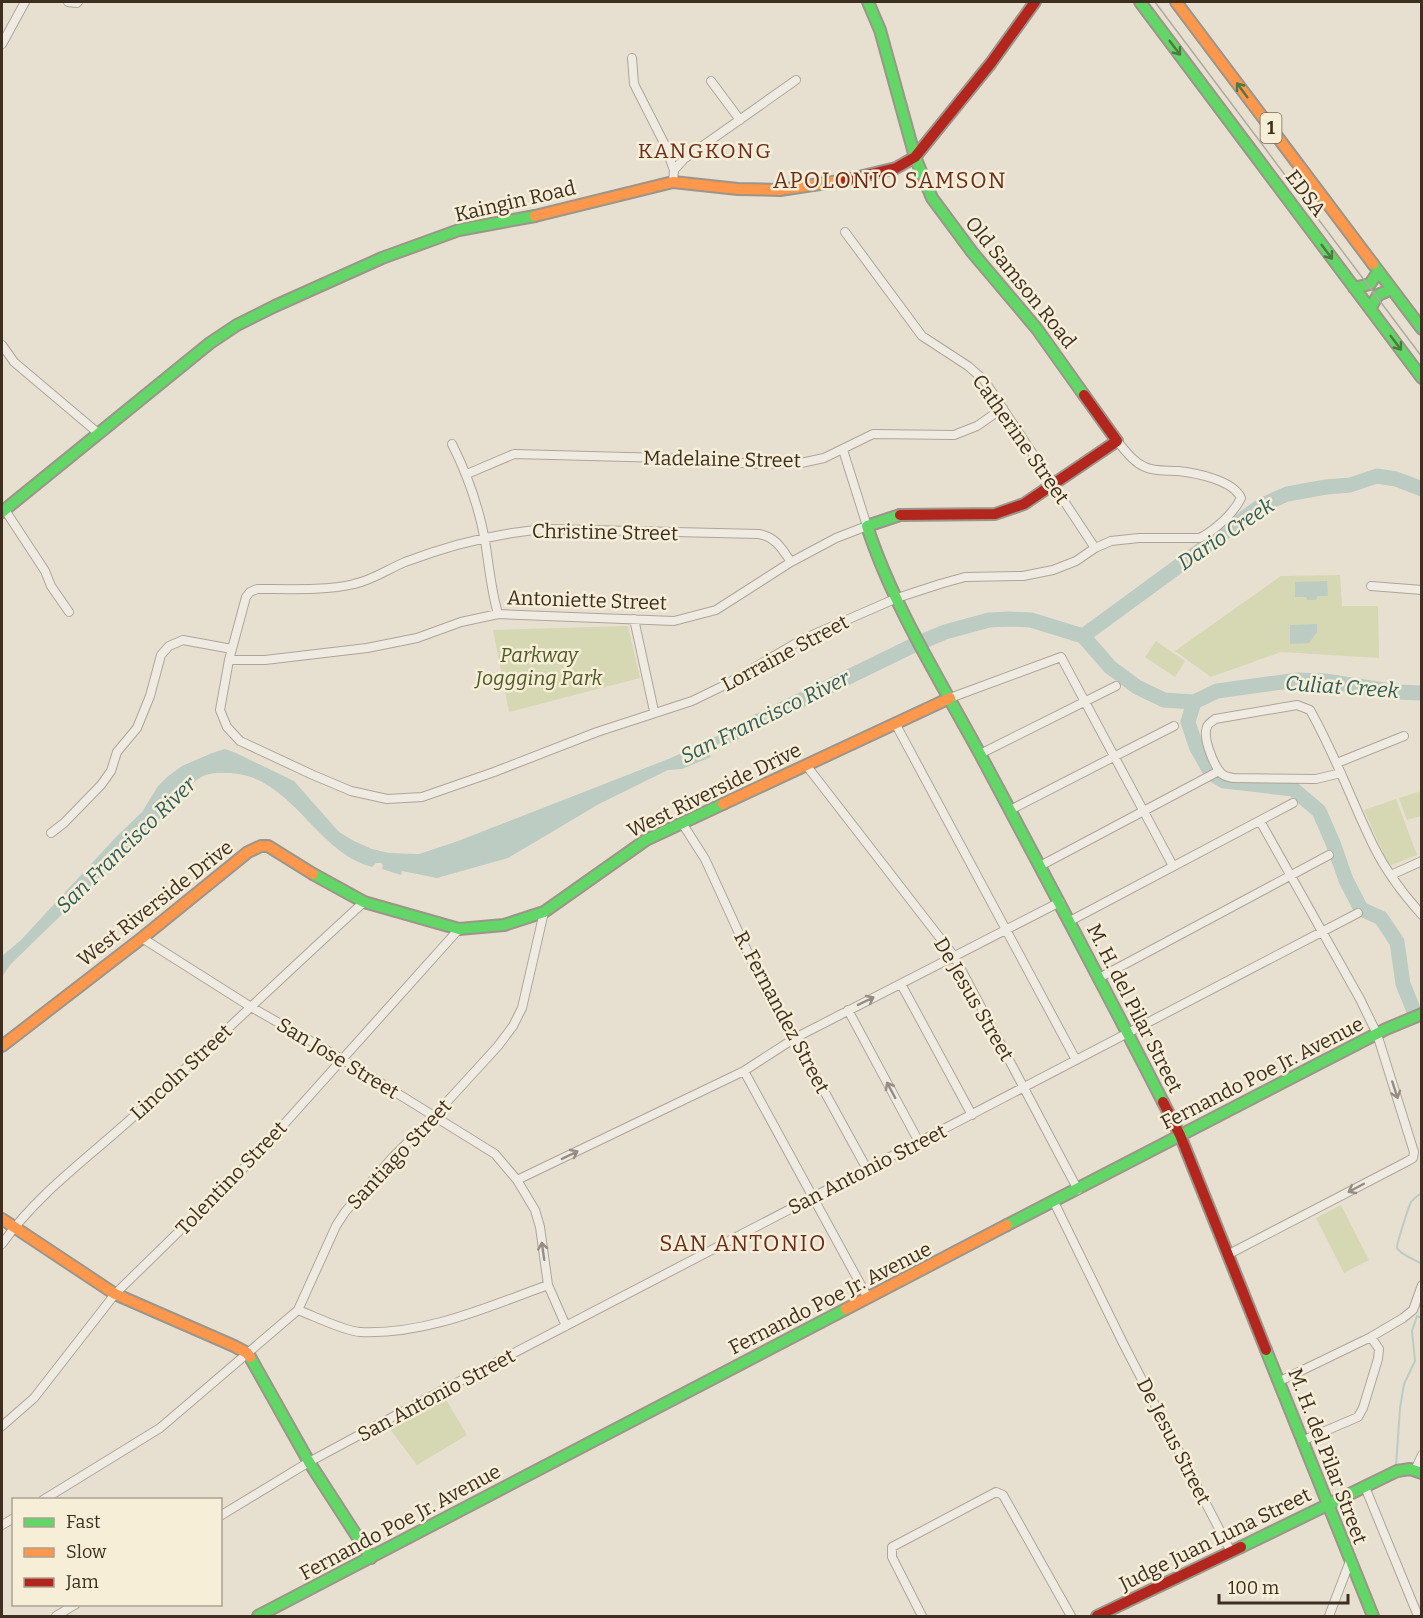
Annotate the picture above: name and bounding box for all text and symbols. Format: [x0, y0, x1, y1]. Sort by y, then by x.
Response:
one-way arrow [1168, 40, 1181, 56]
one-way arrow [1236, 82, 1248, 98]
road number: 1 [1260, 113, 1282, 143]
district label: KANGKONG [638, 138, 772, 164]
street label: EDSA [1281, 165, 1332, 222]
district label: APOLONIO SAMSON [773, 167, 1007, 194]
street label: Kaingin Road [452, 175, 578, 227]
street label: Old Samson Road [960, 211, 1082, 353]
one-way arrow [1321, 243, 1334, 259]
one-way arrow [1390, 335, 1402, 351]
street label: Catherine Street [967, 370, 1075, 508]
street label: Madelaine Street [643, 446, 801, 472]
water label: Dario Creek [1173, 492, 1280, 576]
street label: Christine Street [532, 519, 678, 545]
street label: Antoniette Street [507, 585, 667, 615]
street label: Lorraine Street [718, 610, 852, 696]
park label: Parkway Joggging Park [474, 643, 603, 690]
water label: San Francisco River [676, 664, 855, 769]
water label: Culiat Creek [1284, 670, 1400, 704]
street label: West Riverside Drive [623, 737, 805, 843]
water label: San Francisco River [51, 770, 203, 919]
street label: West Riverside Drive [73, 835, 237, 971]
street label: M. H. del Pilar Street [1082, 920, 1188, 1096]
street label: R. Fernandez Street [729, 927, 835, 1097]
street label: De Jesus Street [929, 933, 1019, 1065]
one-way arrow [857, 995, 874, 1007]
street label: Fernando Poe Jr. Avenue [1157, 1011, 1367, 1135]
street label: San Jose Street [273, 1012, 403, 1104]
street label: Lincoln Street [125, 1019, 237, 1125]
one-way arrow [1390, 1080, 1401, 1099]
one-way arrow [885, 1082, 896, 1100]
street label: Santiago Street [342, 1094, 456, 1214]
street label: Tolentino Street [170, 1116, 292, 1240]
street label: San Antonio Street [784, 1119, 950, 1219]
one-way arrow [560, 1148, 578, 1160]
one-way arrow [1348, 1183, 1366, 1195]
district label: SAN ANTONIO [659, 1230, 827, 1257]
street label: Fernando Poe Jr. Avenue [725, 1236, 935, 1360]
one-way arrow [537, 1242, 548, 1261]
street label: San Antonio Street [353, 1343, 519, 1447]
street label: M. H. del Pilar Street [1283, 1365, 1373, 1547]
street label: De Jesus Street [1132, 1374, 1216, 1508]
street label: Fernando Poe Jr. Avenue [295, 1459, 505, 1585]
street label: Judge Juan Luna Street [1114, 1482, 1315, 1596]
legend [12, 1498, 222, 1606]
text: Fast [66, 1511, 101, 1533]
text: Slow [66, 1541, 107, 1563]
scale bar [1219, 1567, 1348, 1605]
text: Jam [65, 1571, 99, 1593]
text: 100 m [1228, 1577, 1279, 1599]

